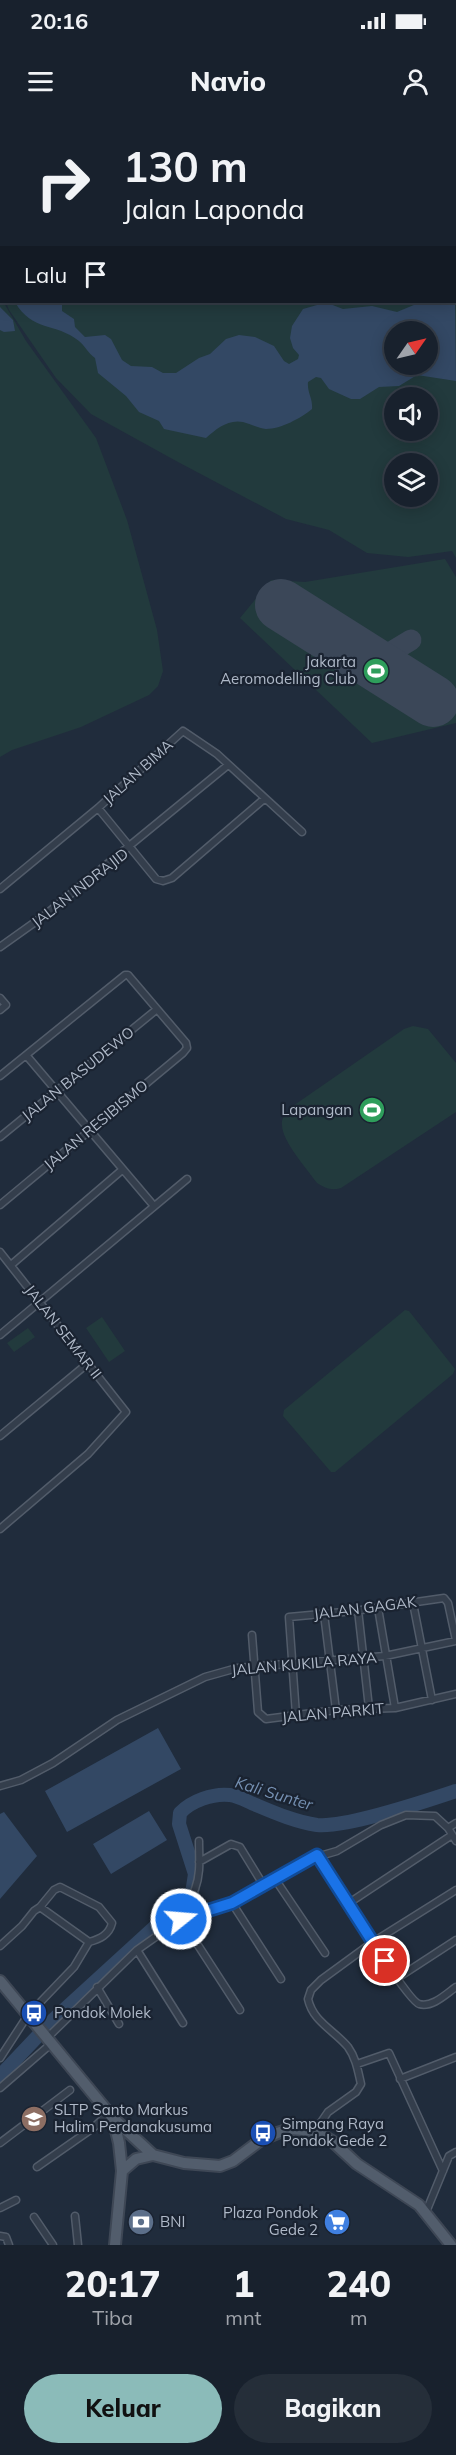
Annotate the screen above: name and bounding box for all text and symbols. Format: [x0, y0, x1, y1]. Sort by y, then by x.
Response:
text: 20:16 [30, 7, 88, 35]
text: Navio [190, 64, 266, 98]
icon: menu [24, 65, 57, 98]
icon: person [399, 65, 432, 98]
text: 130 m [123, 140, 248, 193]
icon: right [24, 144, 102, 222]
text: Jalan Laponda [123, 192, 304, 226]
icon: arrive [79, 258, 112, 291]
text: Lalu [24, 261, 67, 289]
north arrow [384, 321, 438, 375]
map controls [384, 321, 438, 507]
button: sound [384, 387, 438, 441]
button: layers [384, 453, 438, 507]
place label: Jakarta Aeromodelling Club [220, 652, 356, 688]
sports icon: Jakarta Aeromodelling Club [361, 656, 391, 686]
street label: JALAN BIMA [99, 735, 177, 808]
street label: JALAN INDRAJID [27, 844, 132, 931]
street label: JALAN BASUDEWO [18, 1022, 138, 1125]
street label: JALAN RESIBISMO [40, 1076, 152, 1174]
sports icon: Lapangan [357, 1095, 387, 1125]
place label: Lapangan [281, 1100, 352, 1119]
street label: JALAN SEMAR II [21, 1281, 106, 1383]
street label: JALAN GAGAK [313, 1592, 418, 1623]
street label: JALAN KUKILA RAYA [230, 1648, 377, 1679]
street label: JALAN PARKIT [281, 1699, 385, 1726]
water label: Kali Sunter [233, 1772, 316, 1815]
position arrow [149, 1887, 213, 1951]
pin [359, 1935, 410, 1986]
icon: arrive [368, 1944, 401, 1977]
bus stop icon: Pondok Molek [19, 1998, 49, 2028]
place label: Pondok Molek [54, 2003, 151, 2022]
place label: SLTP Santo Markus Halim Perdanakusuma [54, 2100, 212, 2136]
school or university icon: SLTP Santo Markus Halim Perdanakusuma [19, 2104, 49, 2134]
place label: Simpang Raya Pondok Gede 2 [282, 2114, 387, 2150]
bus stop icon: Simpang Raya Pondok Gede 2 [248, 2118, 278, 2148]
place label: Plaza Pondok Gede 2 [223, 2203, 318, 2239]
bank icon: BNI [126, 2207, 156, 2237]
supermarket icon: Plaza Pondok Gede 2 [322, 2207, 352, 2237]
place label: BNI [160, 2212, 185, 2231]
text: 20:17 [65, 2261, 161, 2306]
text: 1 [233, 2261, 254, 2306]
text: 240 [326, 2261, 391, 2306]
text: Tiba [92, 2305, 133, 2330]
text: mnt [225, 2305, 262, 2330]
text: m [350, 2305, 368, 2330]
button: Keluar [24, 2374, 222, 2443]
button: Bagikan [234, 2374, 432, 2443]

